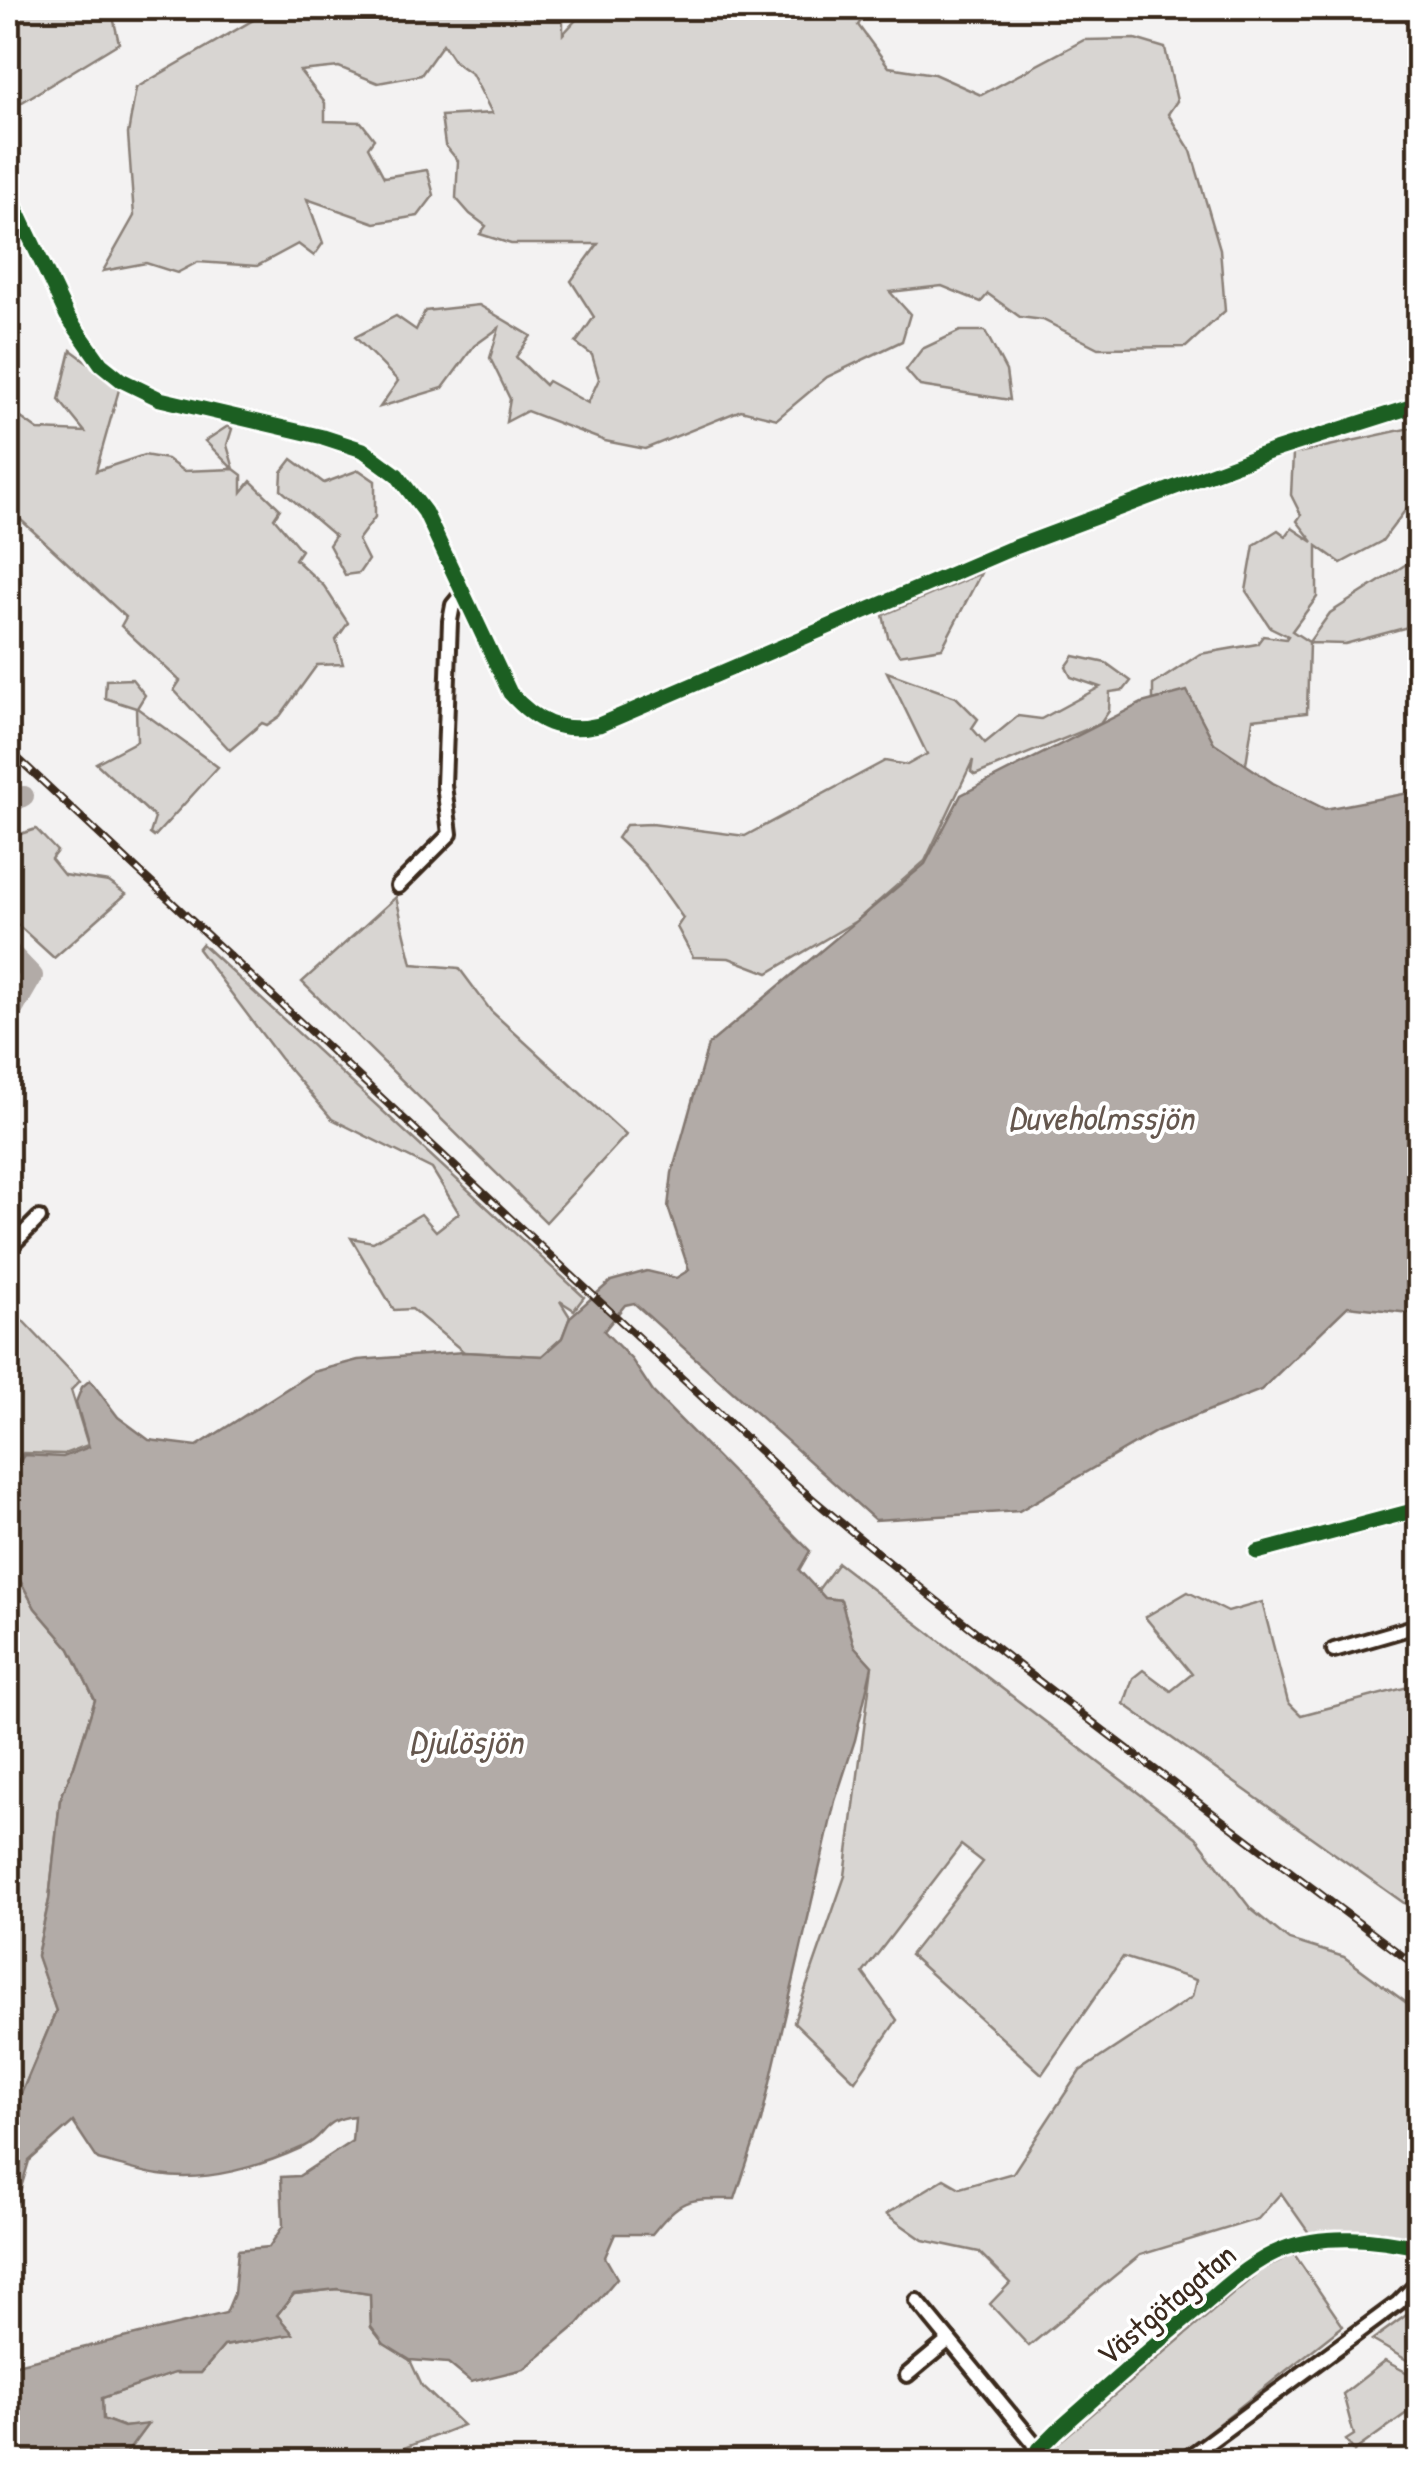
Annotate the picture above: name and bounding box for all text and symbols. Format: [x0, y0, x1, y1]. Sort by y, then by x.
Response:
water label: Duveholmssjön [1008, 1094, 1197, 1141]
water label: Djulösjön [409, 1718, 526, 1765]
street label: Västgötagatan [1087, 2233, 1245, 2375]

